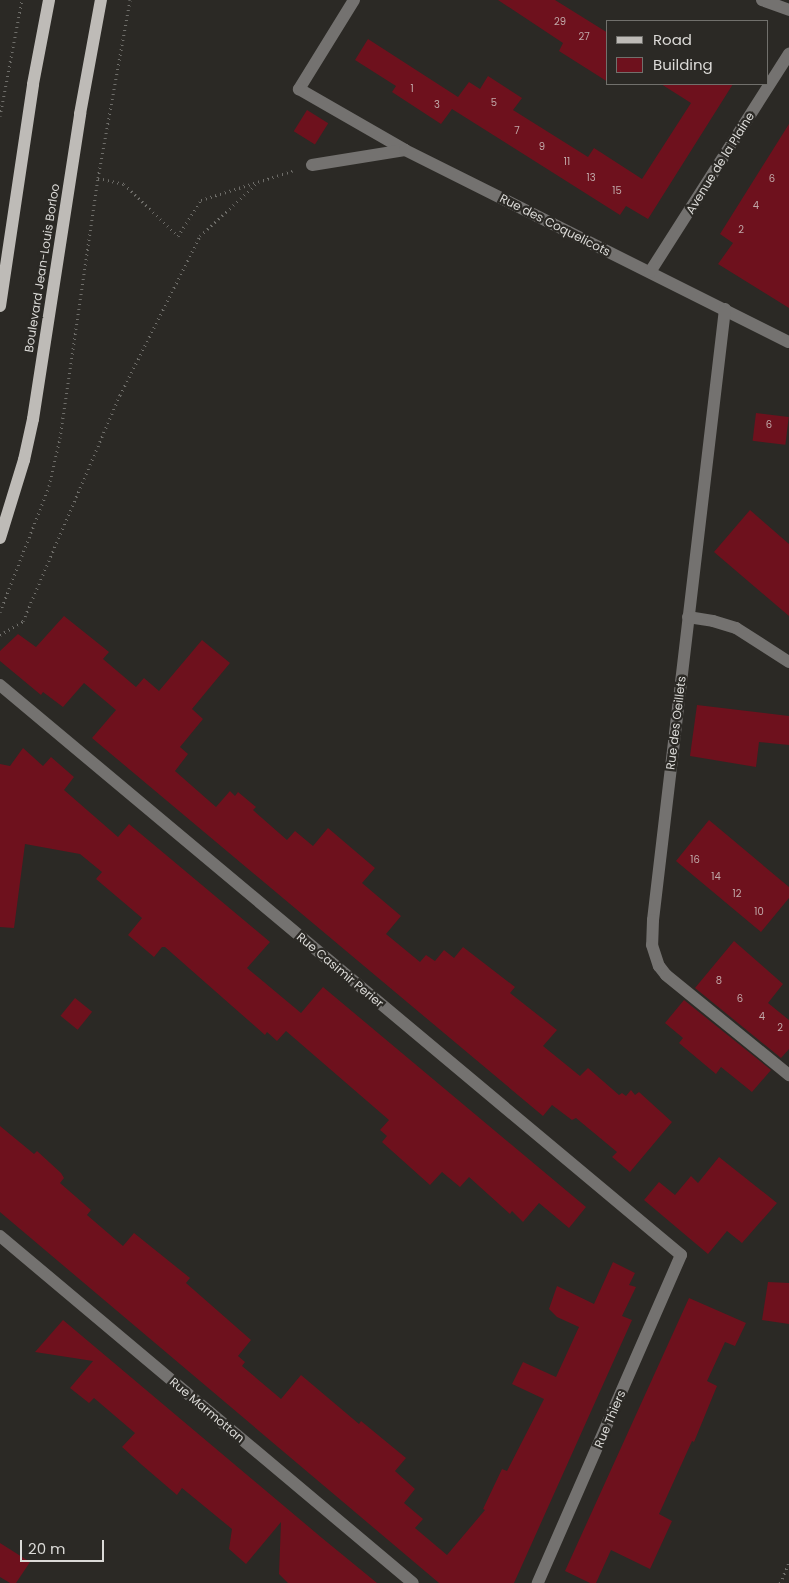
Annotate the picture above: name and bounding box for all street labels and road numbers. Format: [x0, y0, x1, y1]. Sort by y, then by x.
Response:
street label: Avenue de la Plaine [683, 109, 757, 217]
street label: Boulevard Jean-Louis Borloo [22, 183, 62, 353]
street label: Rue des Coquelicots [497, 191, 613, 259]
street label: Rue des Oeillets [663, 675, 689, 771]
street label: Rue Casimir Perier [294, 929, 386, 1011]
street label: Rue Marmottan [167, 1375, 247, 1445]
street label: Rue Thiers [591, 1388, 629, 1450]

